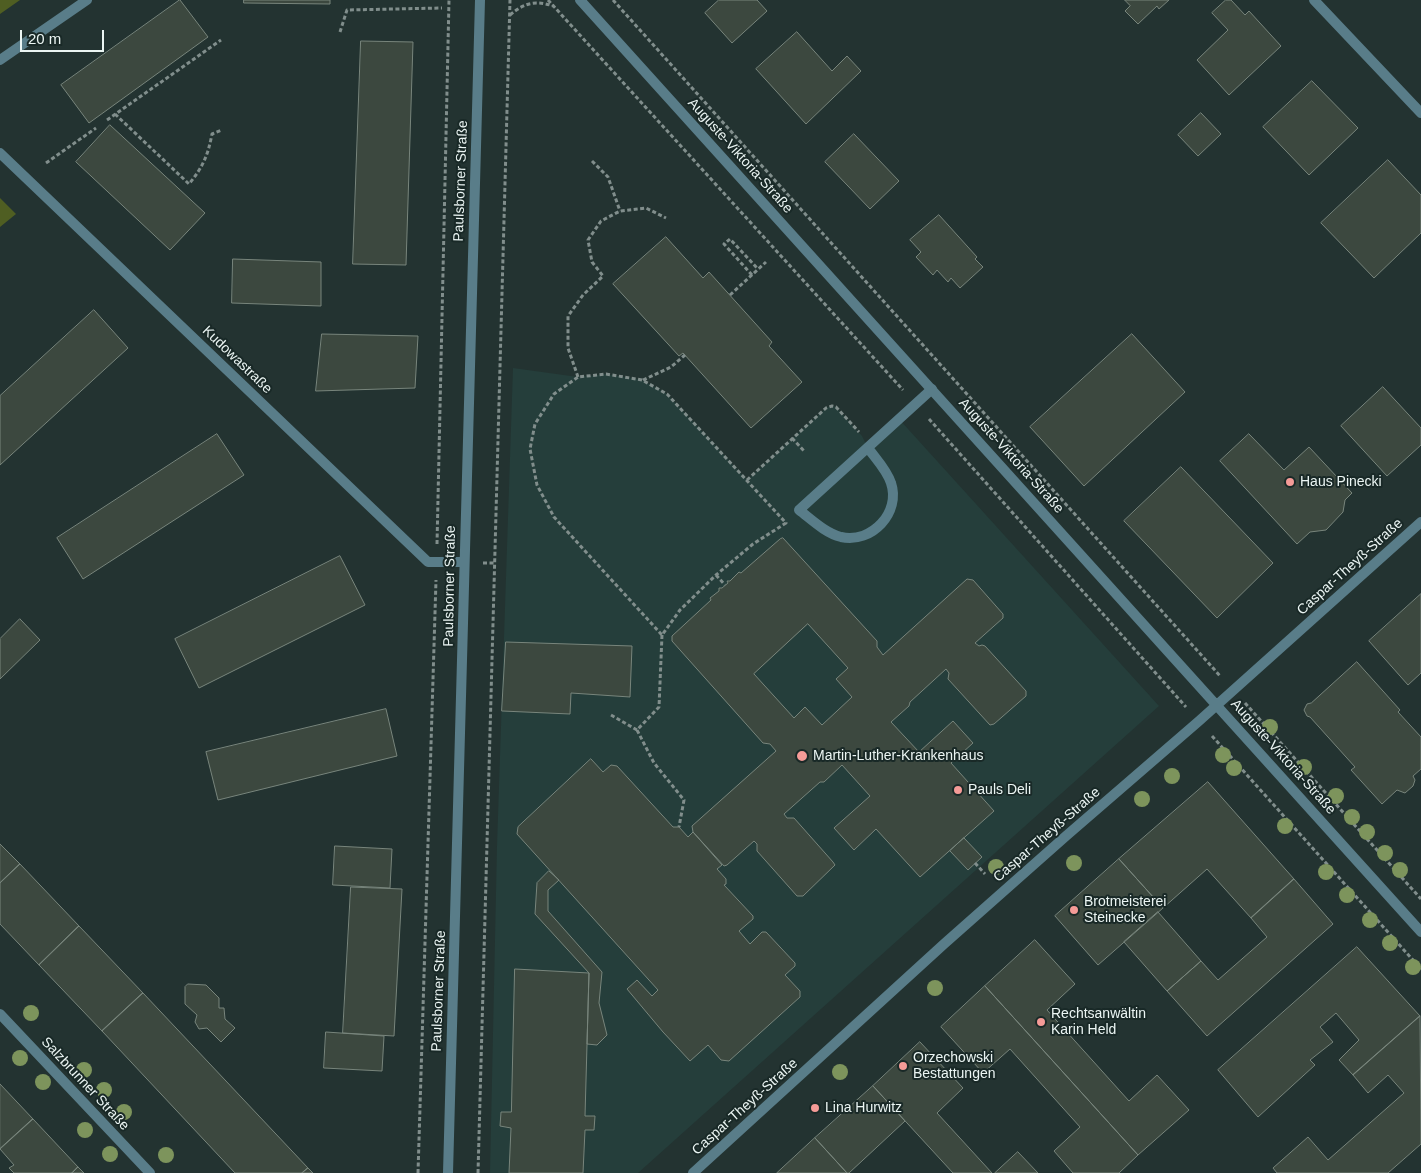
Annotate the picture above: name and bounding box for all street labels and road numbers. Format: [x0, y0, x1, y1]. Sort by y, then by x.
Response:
street label: Auguste-Viktoria-Straße [684, 95, 796, 217]
street label: Paulsborner Straße [450, 120, 472, 242]
street label: Kudowastraße [199, 323, 275, 397]
street label: Auguste-Viktoria-Straße [955, 395, 1067, 517]
street label: Caspar-Theyß-Straße [1294, 515, 1406, 619]
street label: Paulsborner Straße [441, 525, 459, 647]
street label: Auguste-Viktoria-Straße [1227, 696, 1339, 818]
street label: Caspar-Theyß-Straße [990, 784, 1104, 886]
street label: Paulsborner Straße [428, 930, 450, 1052]
street label: Salzbrunner Straße [37, 1034, 133, 1134]
street label: Caspar-Theyß-Straße [689, 1055, 801, 1159]

